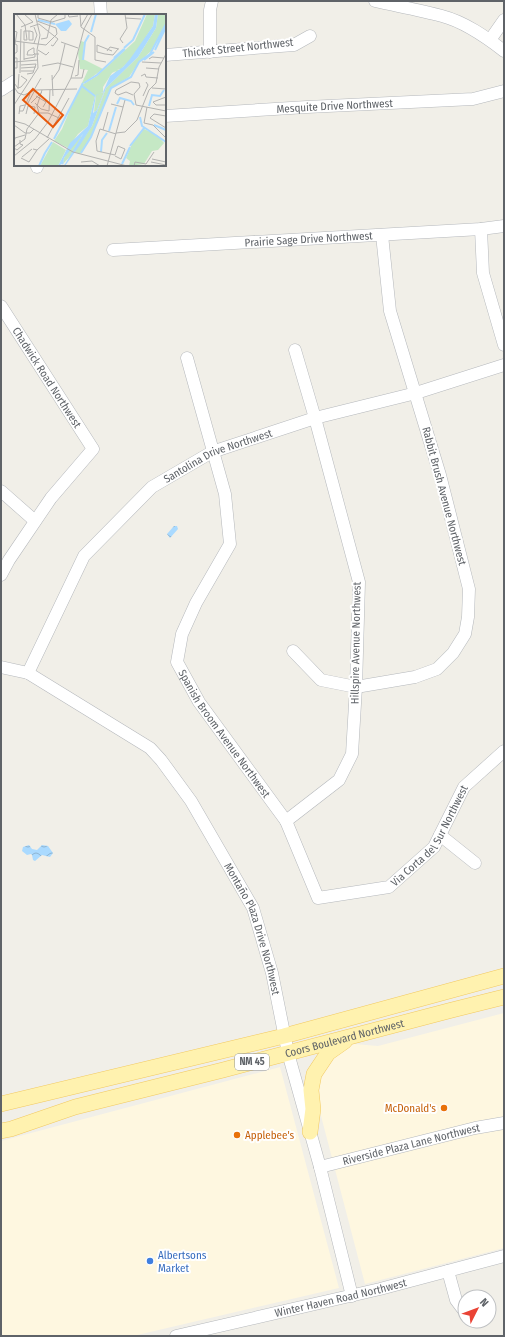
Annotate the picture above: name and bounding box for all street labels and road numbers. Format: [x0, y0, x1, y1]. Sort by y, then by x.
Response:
street label: Thicket Street Northwest [182, 36, 294, 60]
street label: Mesquite Drive Northwest [276, 96, 394, 115]
street label: Prairie Sage Drive Northwest [244, 229, 373, 249]
street label: Chadwick Road Northwest [10, 325, 84, 431]
street label: Rabbit Brush Avenue Northwest [419, 425, 469, 567]
street label: Santolina Drive Northwest [161, 426, 274, 485]
street label: Hillspire Avenue Northwest [348, 581, 364, 704]
street label: Spanish Broom Avenue Northwest [176, 667, 273, 800]
street label: Via Corta del Sur Northwest [388, 782, 471, 889]
street label: Montaño Plaza Drive Northwest [222, 860, 283, 997]
street label: Coors Boulevard Northwest [283, 1016, 406, 1060]
road number: NM 45 [235, 1054, 269, 1070]
street label: Riverside Plaza Lane Northwest [341, 1121, 481, 1168]
street label: Winter Haven Road Northwest [273, 1276, 408, 1320]

